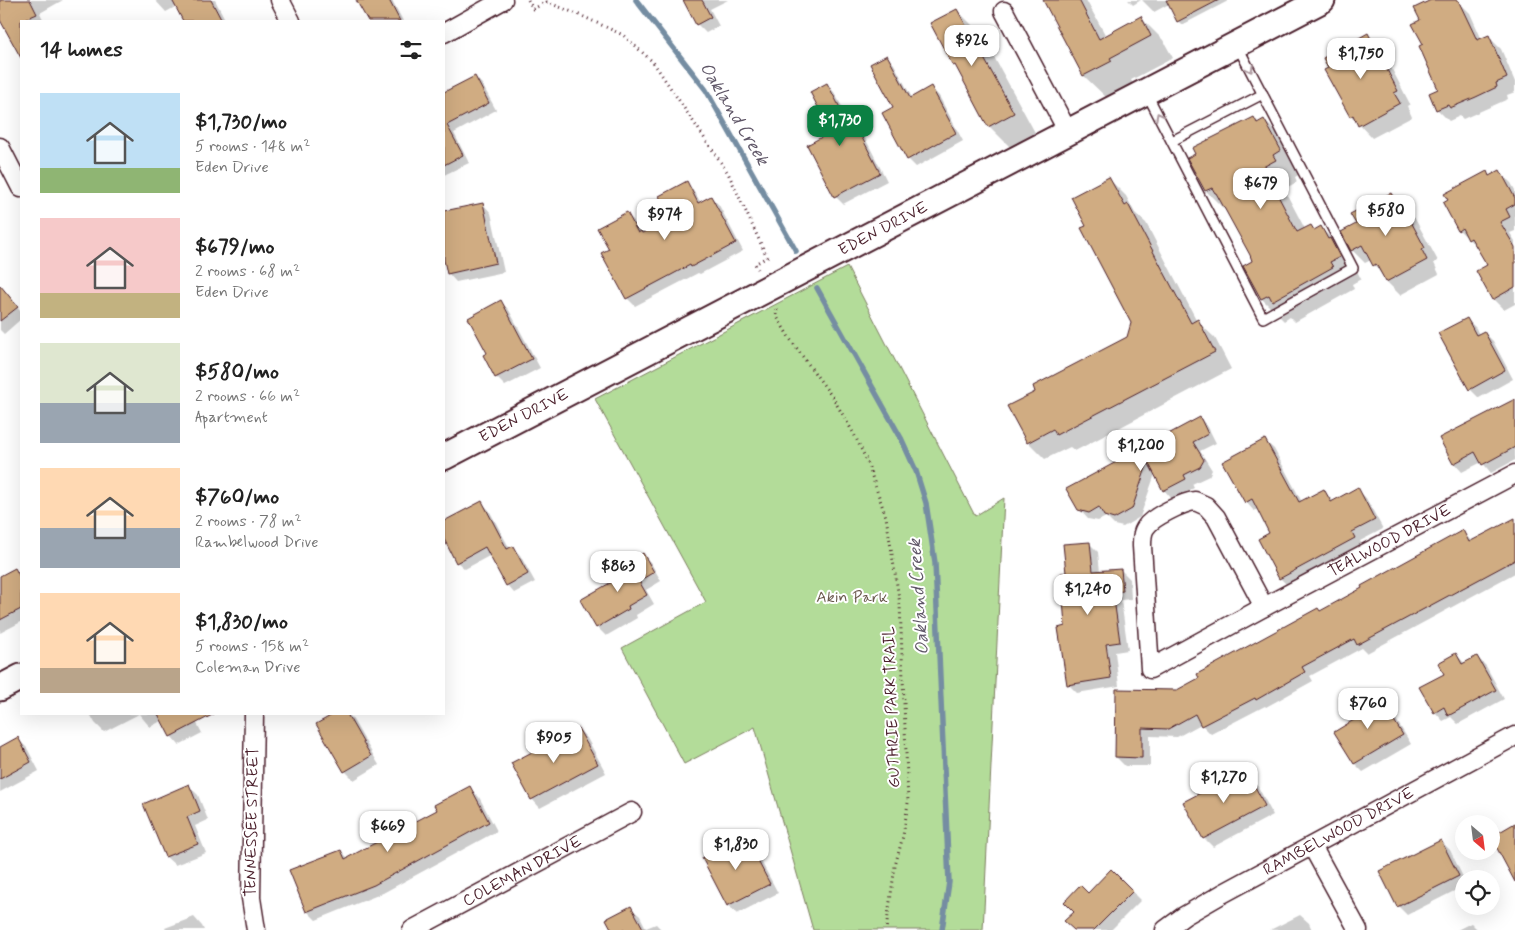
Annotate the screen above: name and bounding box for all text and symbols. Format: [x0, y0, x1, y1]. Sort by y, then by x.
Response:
pin: $926 [942, 24, 1002, 67]
text: $926 [955, 30, 989, 51]
text: 14 homes [40, 36, 123, 64]
icon: filters [397, 36, 425, 64]
pin: $1,750 [1320, 38, 1402, 80]
text: $1,750 [1338, 43, 1384, 64]
water label: Oakland Creek [694, 58, 775, 171]
one-way arrow [1244, 64, 1254, 73]
pin: $1,730 [799, 104, 881, 147]
text: $1,730/mo [195, 108, 287, 136]
text: $1,730 [818, 110, 862, 131]
icon: home [80, 113, 140, 173]
one-way arrow [1155, 113, 1165, 122]
text: 5 rooms · 148 m² [195, 136, 310, 157]
text: Eden Drive [195, 157, 269, 178]
pin: $679 [1231, 168, 1291, 210]
text: $679 [1244, 173, 1278, 194]
pin: $580 [1356, 194, 1416, 237]
street label: EDEN DRIVE [835, 196, 931, 260]
pin: $974 [635, 198, 695, 241]
text: $580 [1367, 200, 1405, 221]
text: $974 [648, 204, 682, 225]
text: $679/mo [195, 233, 275, 261]
icon: home [80, 238, 140, 298]
text: 2 rooms · 68 m² [195, 261, 300, 282]
text: Eden Drive [195, 282, 269, 303]
text: $580/mo [195, 358, 279, 386]
icon: home [80, 363, 140, 423]
street label: EDEN DRIVE [475, 383, 572, 447]
text: 2 rooms · 66 m² [195, 386, 300, 407]
text: Apartment [195, 407, 268, 428]
pin: $1,200 [1100, 430, 1182, 472]
text: $1,200 [1117, 435, 1165, 456]
text: $760/mo [195, 483, 279, 511]
icon: home [80, 488, 140, 548]
street label: TEALWOOD DRIVE [1324, 499, 1455, 582]
text: 2 rooms · 78 m² [195, 511, 302, 532]
text: Rambelwood Drive [195, 532, 318, 553]
water label: Oakland Creek [903, 537, 935, 656]
pin: $863 [588, 550, 648, 593]
text: $863 [601, 556, 635, 577]
pin: $1,240 [1047, 574, 1129, 616]
text: $1,240 [1065, 579, 1111, 600]
park label: Akin Park [816, 587, 888, 608]
text: $1,830/mo [195, 608, 288, 636]
icon: home [80, 613, 140, 673]
street label: GUTHRIE PARK TRAIL [879, 625, 905, 788]
text: 5 rooms · 158 m² [195, 636, 309, 657]
text: Coleman Drive [195, 657, 300, 678]
pin: $760 [1338, 688, 1398, 730]
text: $760 [1349, 693, 1387, 714]
pin: $905 [524, 722, 584, 764]
text: $905 [536, 727, 572, 748]
street label: TENNESSEE STREET [240, 747, 264, 897]
pin: $1,270 [1183, 762, 1265, 804]
text: $1,270 [1201, 767, 1247, 788]
street label: RAMBELWOOD DRIVE [1260, 782, 1418, 880]
pin: $669 [358, 810, 418, 853]
north arrow [1455, 815, 1500, 860]
map controls [1455, 815, 1500, 915]
text: $669 [371, 816, 405, 837]
pin: $1,830 [695, 828, 777, 871]
street label: COLEMAN DRIVE [459, 830, 585, 911]
text: $1,830 [714, 834, 758, 855]
button: locate [1455, 870, 1500, 915]

